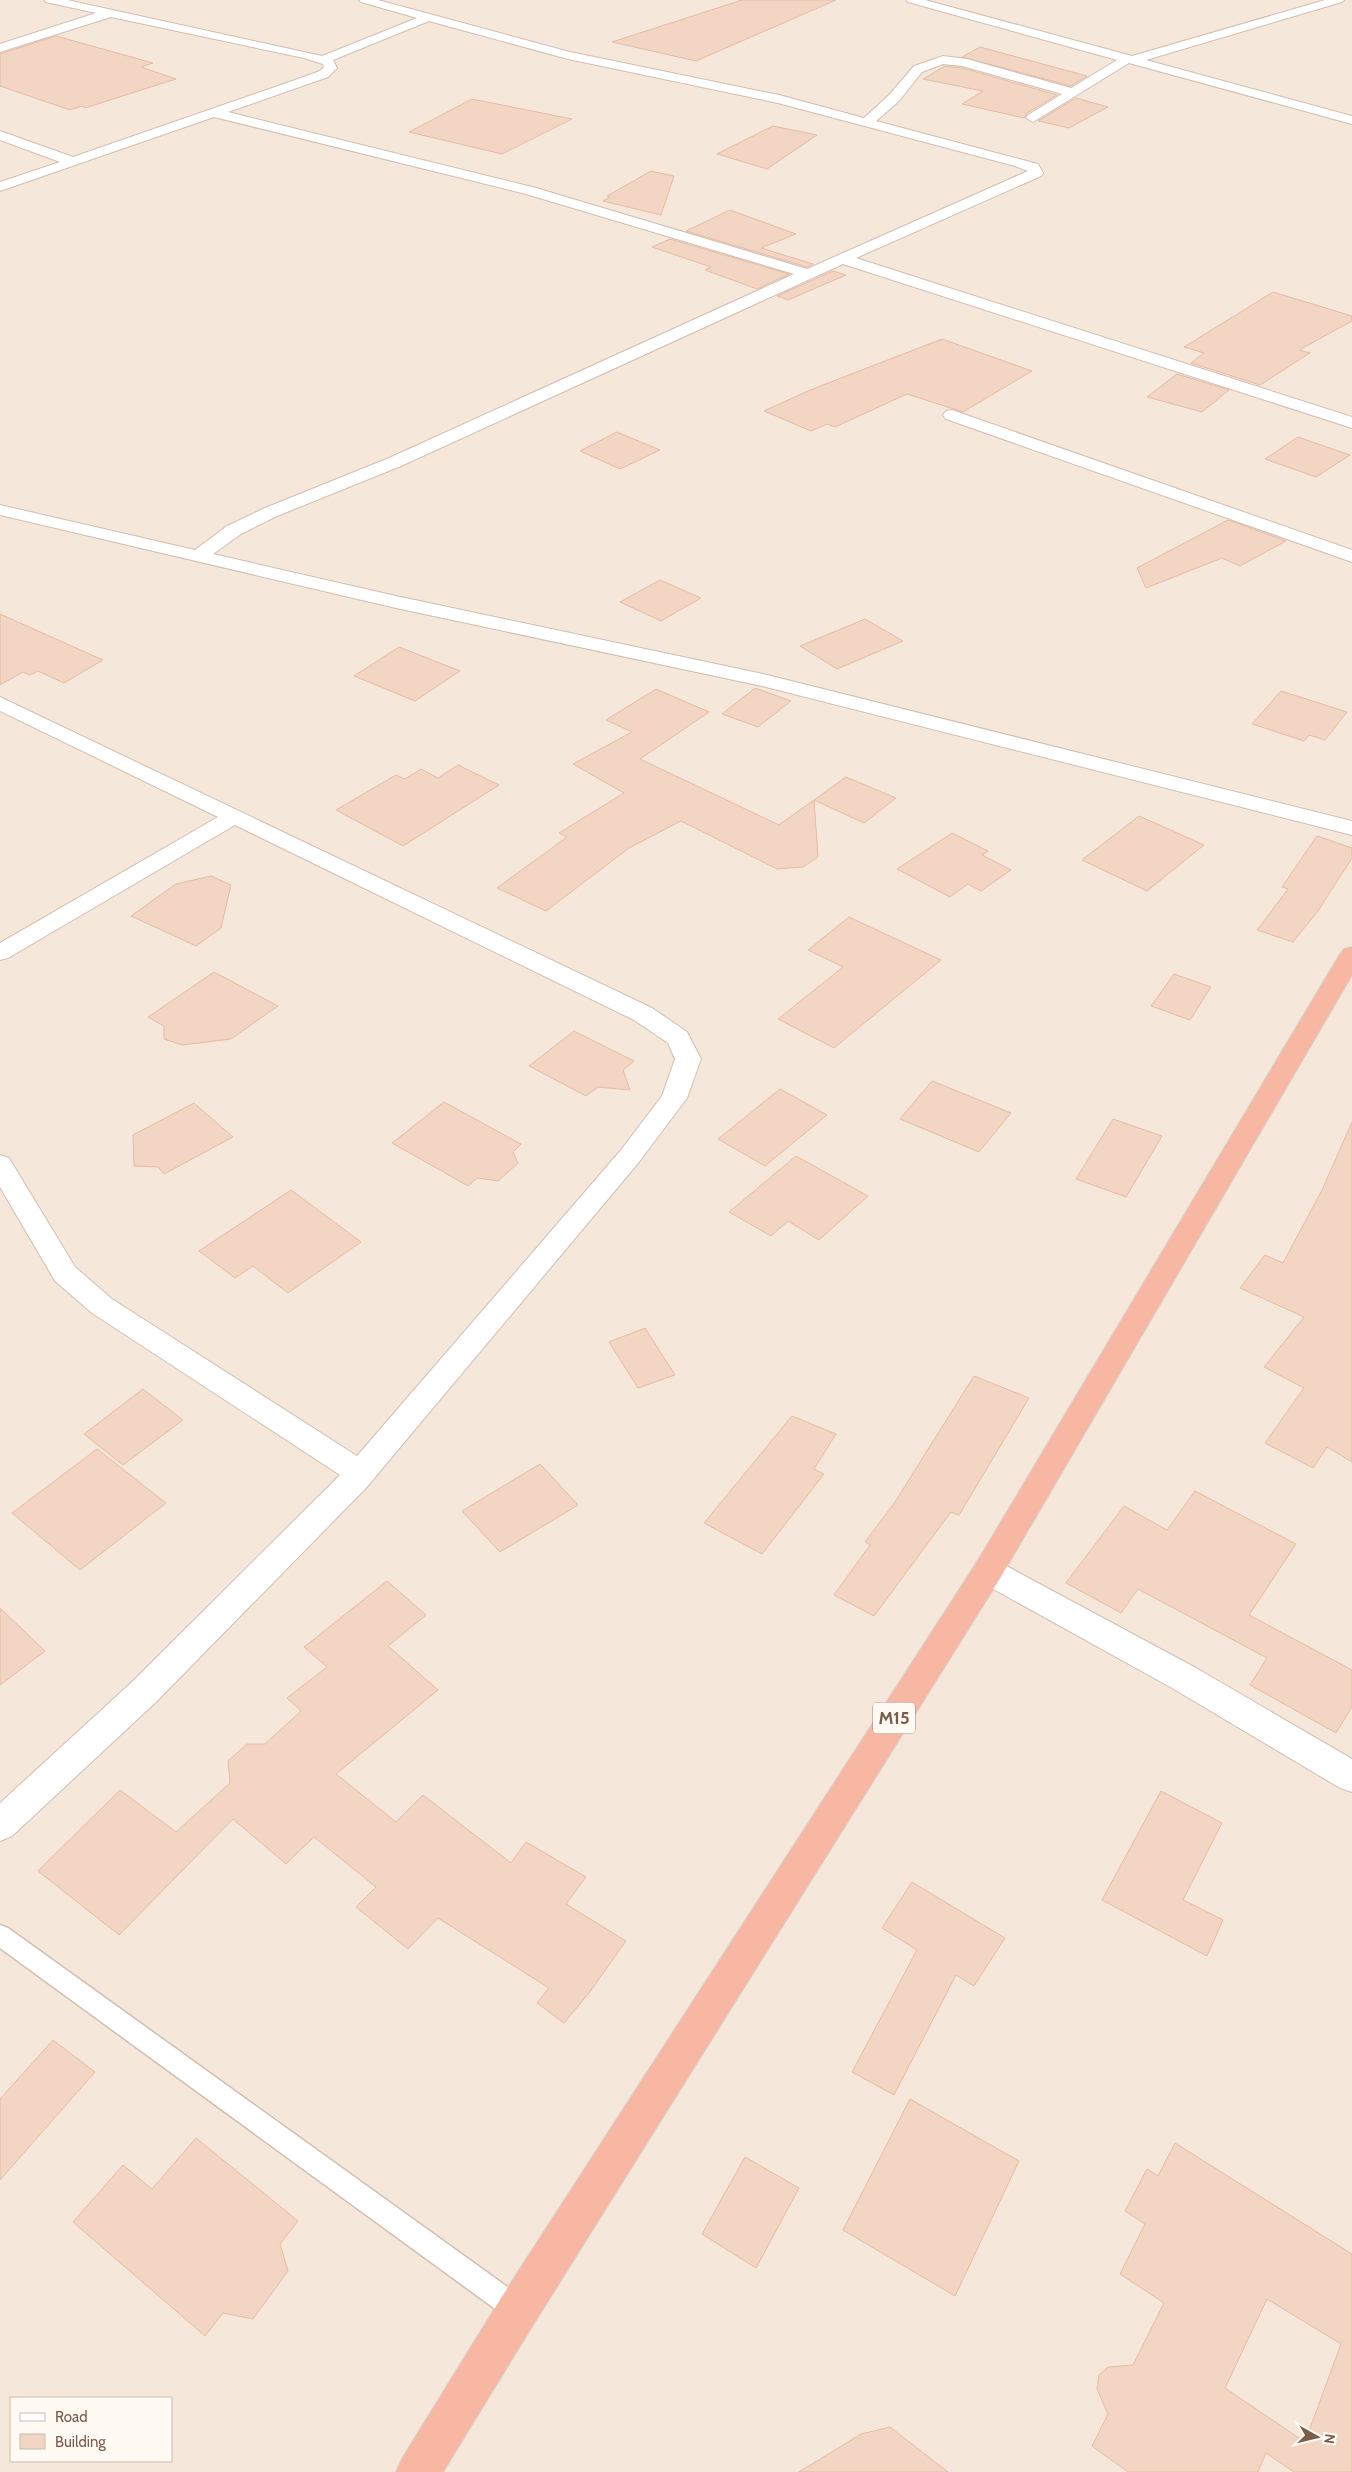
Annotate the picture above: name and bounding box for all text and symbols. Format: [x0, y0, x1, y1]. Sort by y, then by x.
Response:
road number: M15 [873, 1702, 915, 1734]
legend [10, 2397, 172, 2462]
text: Road [55, 2408, 88, 2426]
north arrow [1292, 2412, 1342, 2462]
text: Building [55, 2433, 106, 2451]
text: N [1320, 2433, 1339, 2445]

